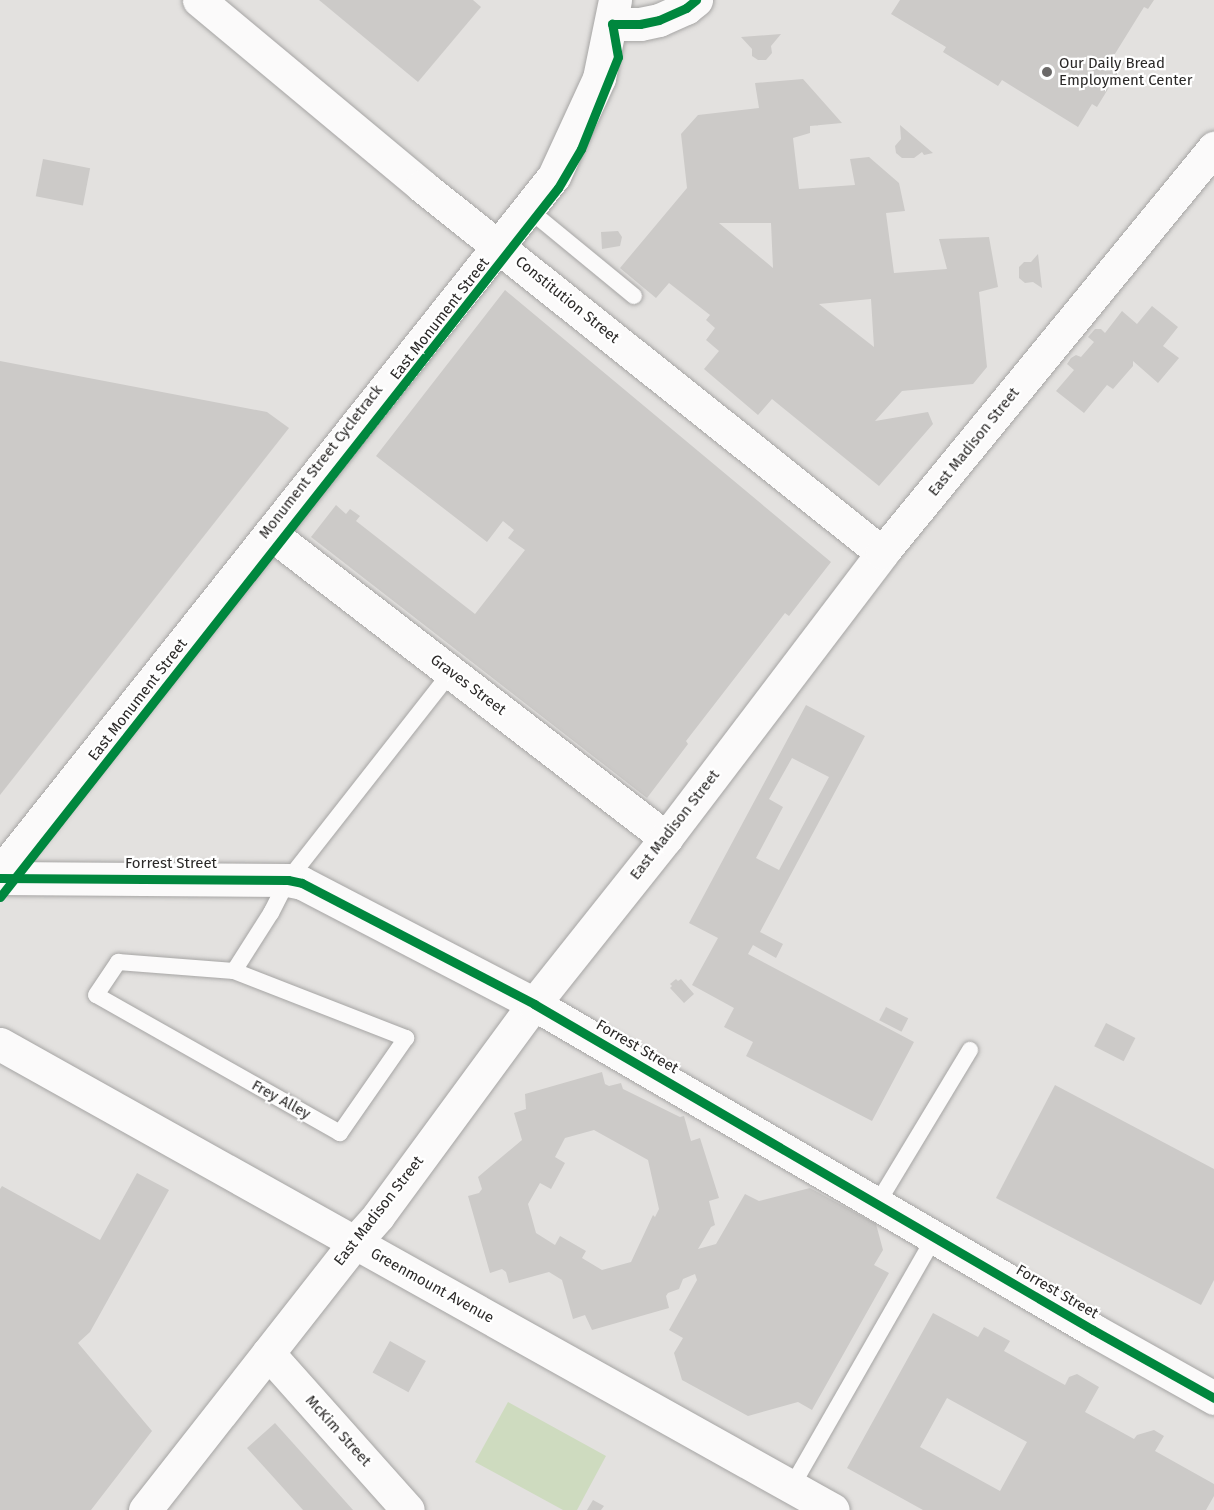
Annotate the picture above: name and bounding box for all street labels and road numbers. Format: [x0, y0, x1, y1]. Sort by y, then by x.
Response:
street label: Constitution Street [511, 253, 623, 347]
street label: East Monument Street [387, 254, 493, 384]
street label: Monument Street Cycletrack [255, 382, 387, 542]
street label: East Madison Street [925, 384, 1023, 500]
street label: East Monument Street [85, 635, 191, 765]
street label: Graves Street [427, 651, 509, 719]
street label: East Madison Street [627, 766, 723, 884]
street label: Forrest Street [125, 855, 217, 873]
street label: Forrest Street [593, 1016, 681, 1078]
street label: Frey Alley [248, 1077, 314, 1123]
street label: East Madison Street [331, 1152, 427, 1270]
street label: Greenmount Avenue [367, 1245, 497, 1327]
street label: Forrest Street [1013, 1261, 1101, 1323]
street label: McKim Street [301, 1392, 375, 1470]

